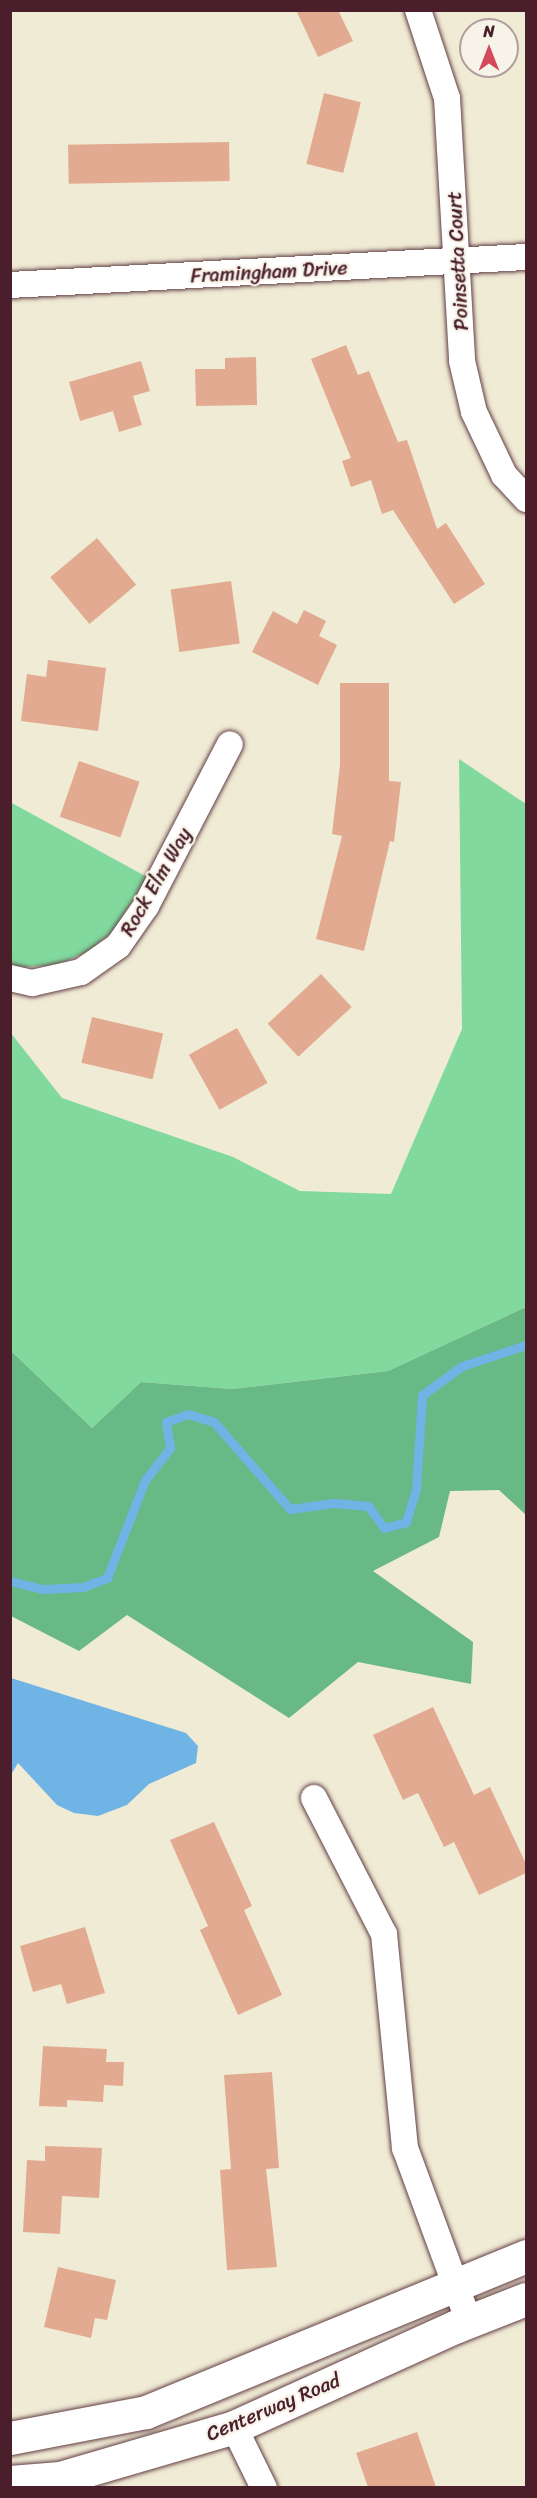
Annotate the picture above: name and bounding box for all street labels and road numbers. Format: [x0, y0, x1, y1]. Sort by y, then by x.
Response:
street label: Poinsetta Court [442, 191, 474, 331]
street label: Framingham Drive [190, 256, 348, 288]
street label: Rock Elm Way [115, 823, 197, 941]
street label: Centerway Road [202, 2368, 344, 2446]

